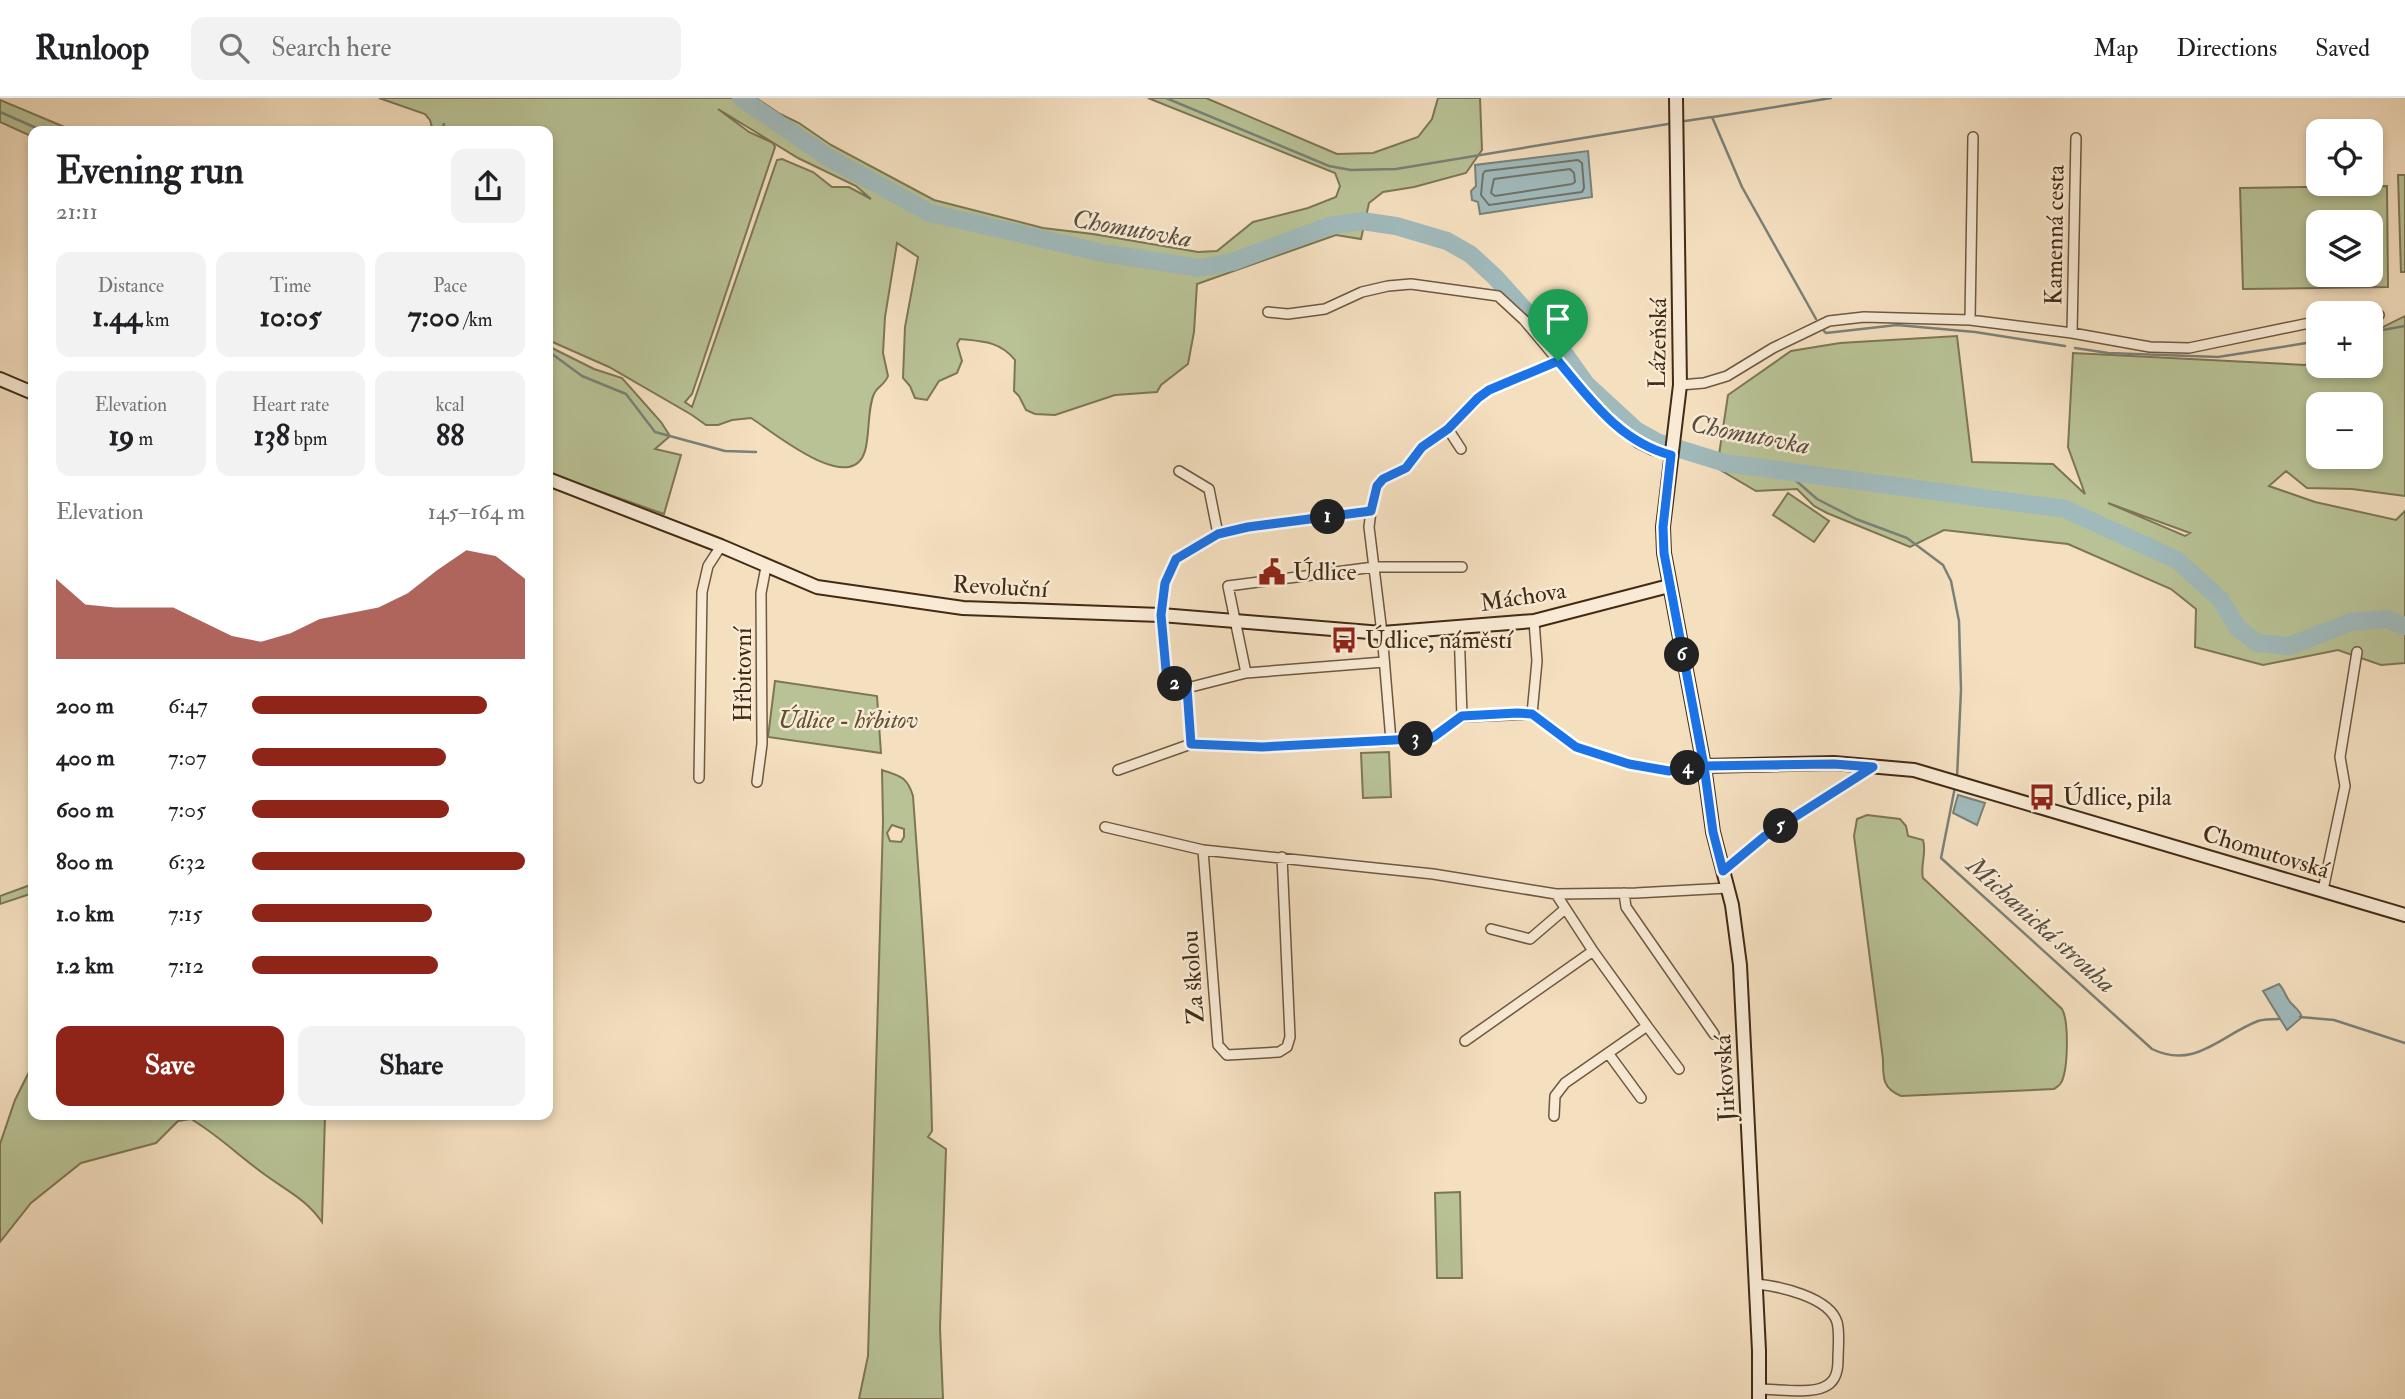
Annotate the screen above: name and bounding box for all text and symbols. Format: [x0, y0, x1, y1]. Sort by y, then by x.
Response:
search box [191, 17, 681, 80]
text: Runloop [35, 28, 149, 69]
icon: search [215, 29, 253, 67]
text: Search here [271, 32, 391, 64]
text: Map [2093, 33, 2138, 64]
text: Directions [2176, 33, 2277, 64]
text: Saved [2315, 33, 2370, 64]
map controls [2306, 119, 2383, 469]
button: locate [2306, 119, 2383, 196]
text: Evening run [56, 147, 244, 195]
button: share [451, 149, 525, 223]
street label: Kamenná cesta [2038, 163, 2072, 305]
text: 21:11 [56, 197, 98, 226]
water label: Chomutovka [1070, 203, 1194, 255]
button: layers [2306, 210, 2383, 287]
text: Distance [98, 274, 164, 298]
text: Time [270, 274, 311, 298]
text: Pace [433, 274, 467, 298]
pin [1528, 289, 1588, 361]
street label: Lázeňská [1642, 296, 1674, 389]
text: 1.44 [92, 298, 142, 335]
text: 10:05 [260, 298, 321, 335]
text: 7:00 [408, 298, 460, 335]
icon: arrive [1539, 300, 1577, 338]
button: + [2306, 301, 2383, 378]
text: km [142, 308, 169, 332]
text: /km [460, 308, 493, 332]
button: − [2306, 392, 2383, 469]
text: Elevation [95, 393, 167, 417]
text: Heart rate [252, 393, 329, 417]
text: kcal [436, 393, 465, 417]
water label: Chomutovka [1688, 408, 1812, 462]
text: 19 [108, 417, 134, 454]
text: 138 [254, 417, 290, 454]
text: 88 [436, 417, 464, 454]
text: m [134, 427, 153, 451]
text: bpm [290, 427, 327, 451]
text: Elevation [56, 497, 144, 526]
text: 145–164 m [428, 497, 525, 526]
pin: 1 [1310, 500, 1346, 534]
text: 1 [1324, 504, 1331, 528]
place label: Údlice [1293, 556, 1356, 588]
public building icon: Údlice [1257, 557, 1287, 587]
street label: Revoluční [951, 569, 1050, 605]
street label: Máchova [1478, 575, 1569, 619]
place label: Údlice, náměstí [1365, 624, 1514, 656]
bus stop icon: Údlice, náměstí [1329, 625, 1359, 655]
street label: Hřbitovní [728, 626, 759, 722]
pin: 6 [1664, 638, 1700, 672]
text: 6 [1677, 642, 1686, 666]
pin: 2 [1158, 666, 1192, 702]
text: 2 [1170, 671, 1179, 695]
text: 200 m [56, 691, 114, 720]
text: 6:47 [168, 691, 208, 720]
park label: Údlice - hřbitov [778, 704, 918, 736]
pin: 3 [1398, 722, 1434, 756]
text: 3 [1412, 726, 1419, 750]
text: 400 m [56, 743, 115, 772]
text: 7:07 [168, 743, 207, 772]
pin: 4 [1670, 750, 1706, 786]
text: 4 [1682, 755, 1693, 779]
place label: Údlice, pila [2063, 781, 2173, 813]
bus stop icon: Údlice, pila [2027, 782, 2057, 812]
text: 600 m [56, 795, 114, 824]
text: 7:05 [168, 795, 206, 824]
pin: 5 [1764, 808, 1798, 844]
text: 5 [1776, 813, 1785, 837]
street label: Chomutovská [2199, 818, 2334, 886]
text: 800 m [56, 847, 113, 876]
text: 6:32 [168, 847, 206, 876]
water label: Michanická strouha [1959, 848, 2122, 1000]
text: 1.0 km [56, 899, 114, 928]
text: 7:15 [168, 899, 203, 928]
street label: Za školou [1174, 929, 1212, 1025]
text: 1.2 km [56, 951, 114, 980]
text: 7:12 [168, 951, 204, 980]
button: Save [56, 1026, 284, 1106]
button: Share [298, 1026, 525, 1106]
street label: Jirkovská [1707, 1033, 1743, 1123]

